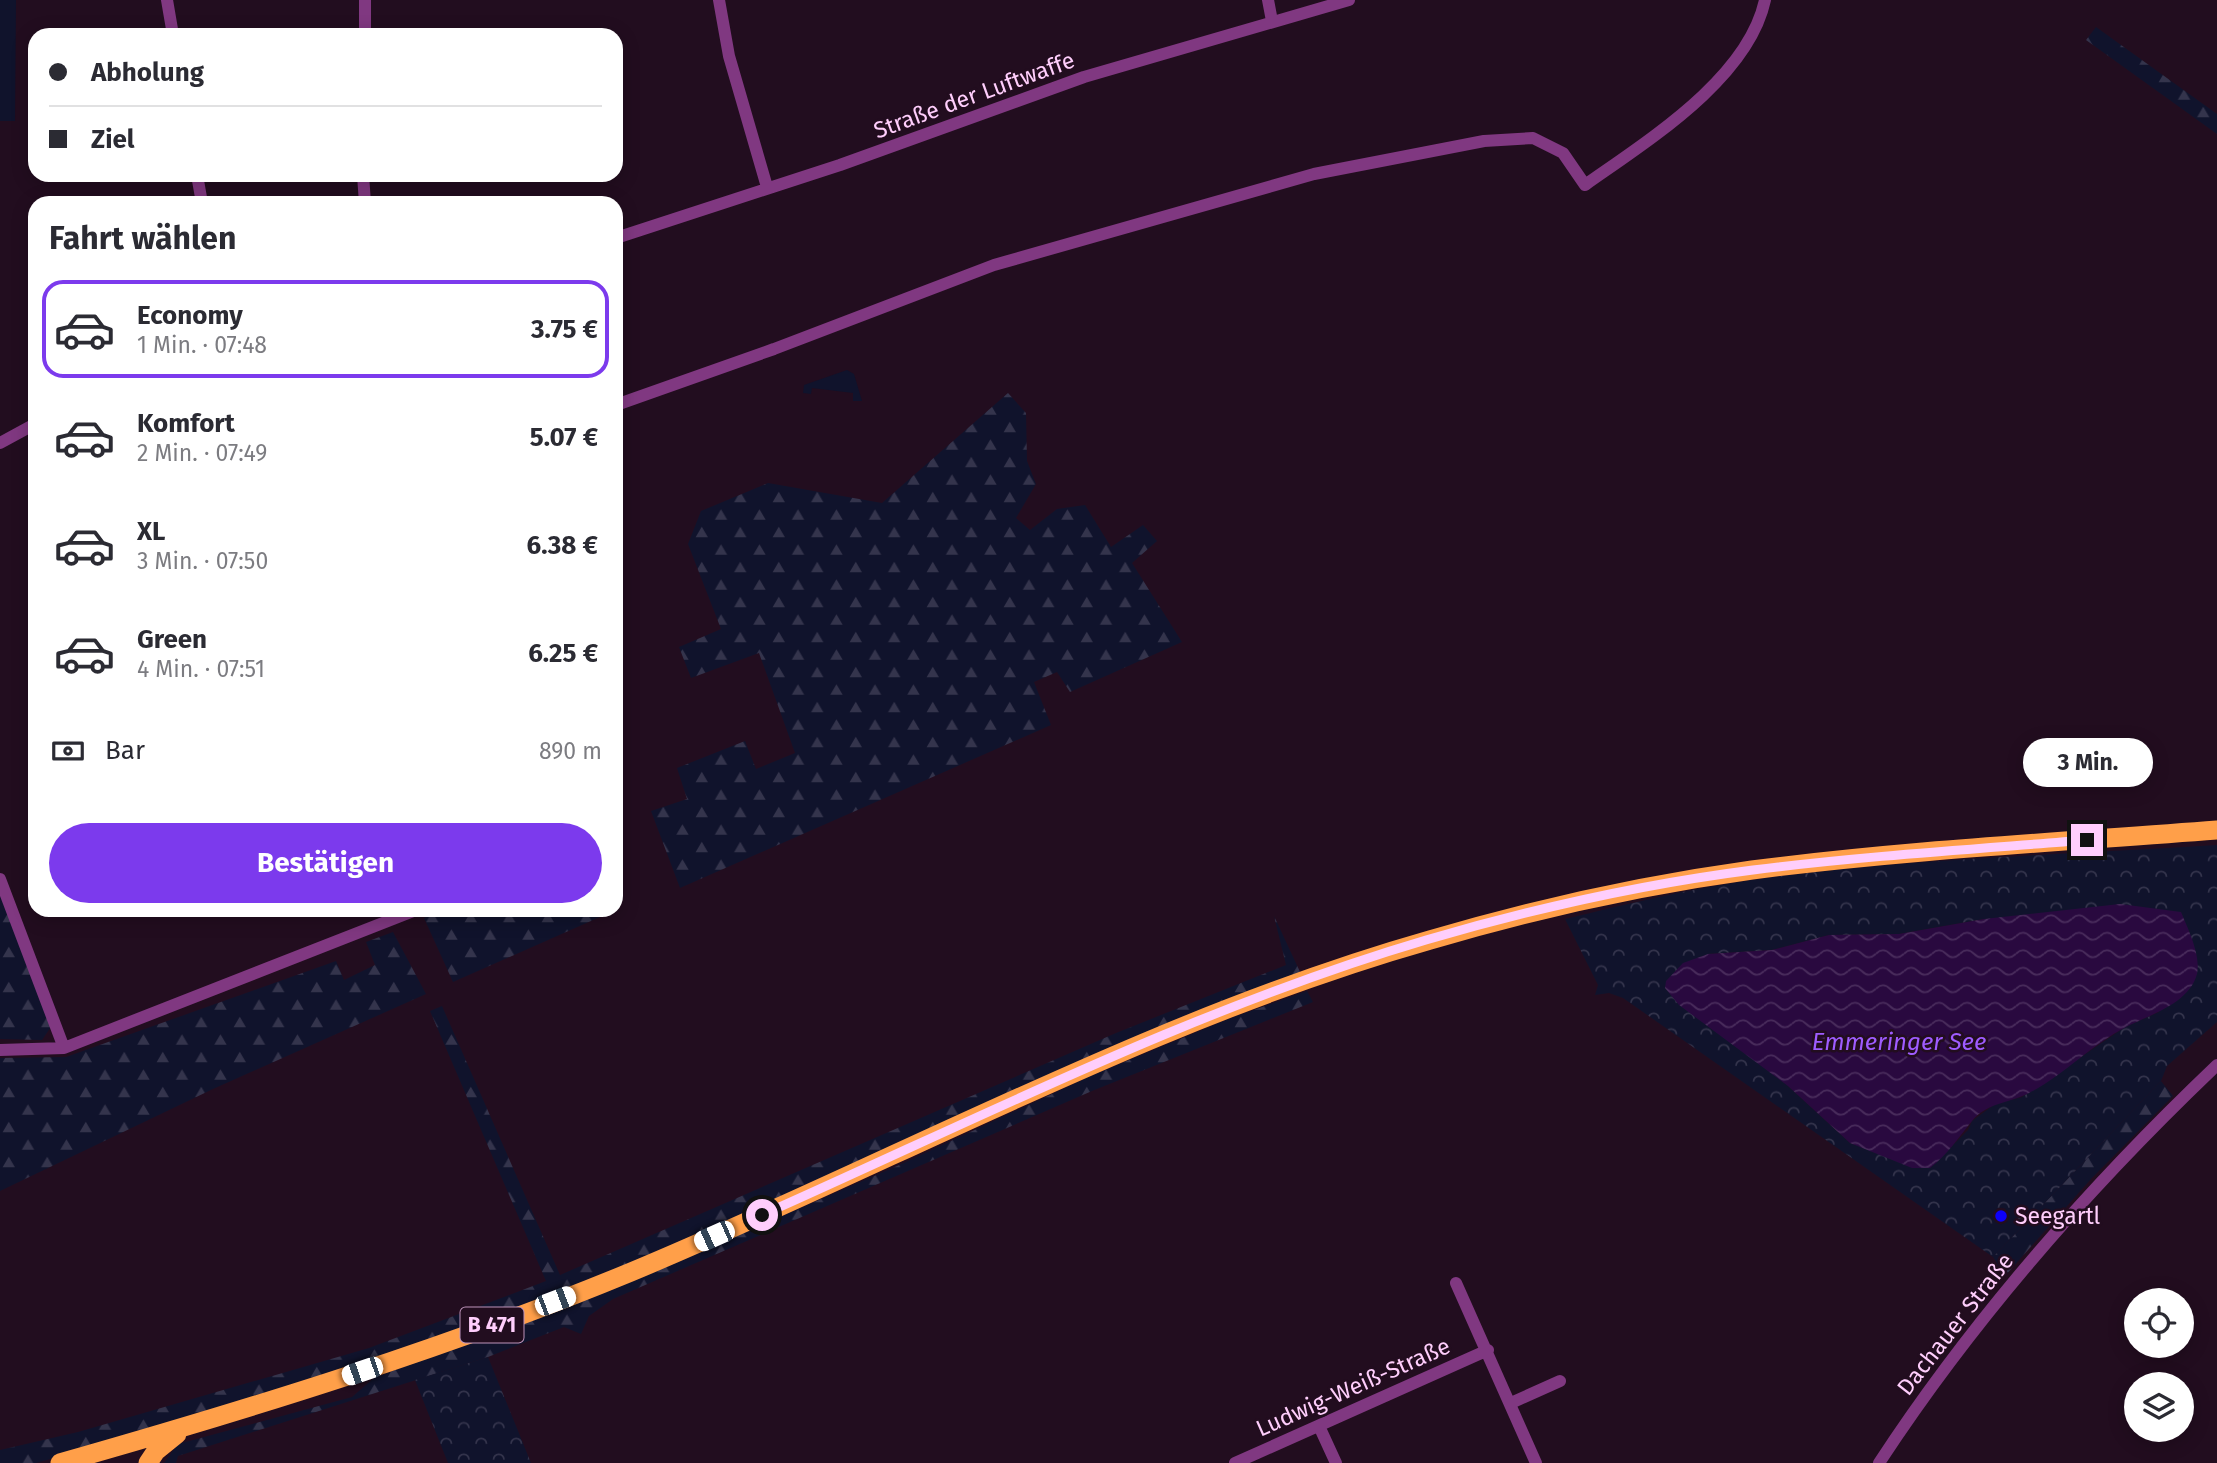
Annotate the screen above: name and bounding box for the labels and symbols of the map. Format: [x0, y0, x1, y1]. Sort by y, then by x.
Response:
street label: Straße der Luftwaffe [870, 46, 1078, 144]
callout: 3 Min. [2022, 738, 2152, 788]
route end [2071, 824, 2103, 856]
water label: Emmeringer See [1812, 1028, 1986, 1056]
route start [746, 1199, 778, 1231]
place label: Seegartl [2015, 1202, 2101, 1230]
marker: Seegartl [1993, 1208, 2009, 1224]
car [691, 1218, 738, 1254]
street label: Dachauer Straße [1891, 1247, 2019, 1401]
car [532, 1284, 579, 1318]
road number: B 471 [461, 1308, 524, 1342]
street label: Ludwig-Weiß-Straße [1252, 1332, 1454, 1442]
car [339, 1354, 386, 1388]

